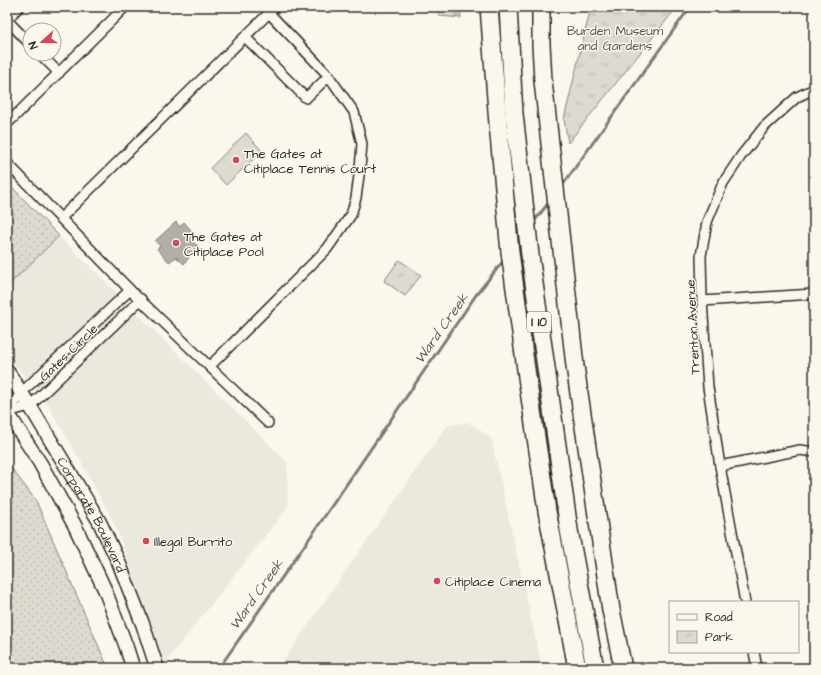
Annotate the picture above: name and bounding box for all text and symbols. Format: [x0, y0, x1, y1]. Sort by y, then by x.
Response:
north arrow [22, 22, 62, 62]
park label: Burden Museum and Gardens [567, 22, 664, 55]
text: N [25, 39, 41, 51]
place label: The Gates at Citiplace Tennis Court [244, 145, 377, 178]
marker: The Gates at Citiplace Tennis Court [231, 155, 241, 165]
place label: The Gates at Citiplace Pool [184, 228, 264, 261]
marker: The Gates at Citiplace Pool [171, 238, 181, 248]
street label: Trenton Avenue [682, 279, 704, 375]
water label: Ward Creek [410, 289, 474, 368]
road number: I 10 [527, 312, 551, 332]
street label: Gates Circle [35, 320, 102, 385]
street label: Corporate Boulevard [53, 454, 130, 575]
place label: Illegal Burrito [154, 533, 233, 552]
marker: Illegal Burrito [141, 536, 151, 546]
water label: Ward Creek [225, 555, 289, 634]
place label: Citiplace Cinema [445, 573, 542, 591]
marker: Citiplace Cinema [432, 576, 442, 586]
legend [669, 601, 799, 653]
text: Road [705, 609, 733, 626]
text: Park [705, 629, 733, 646]

